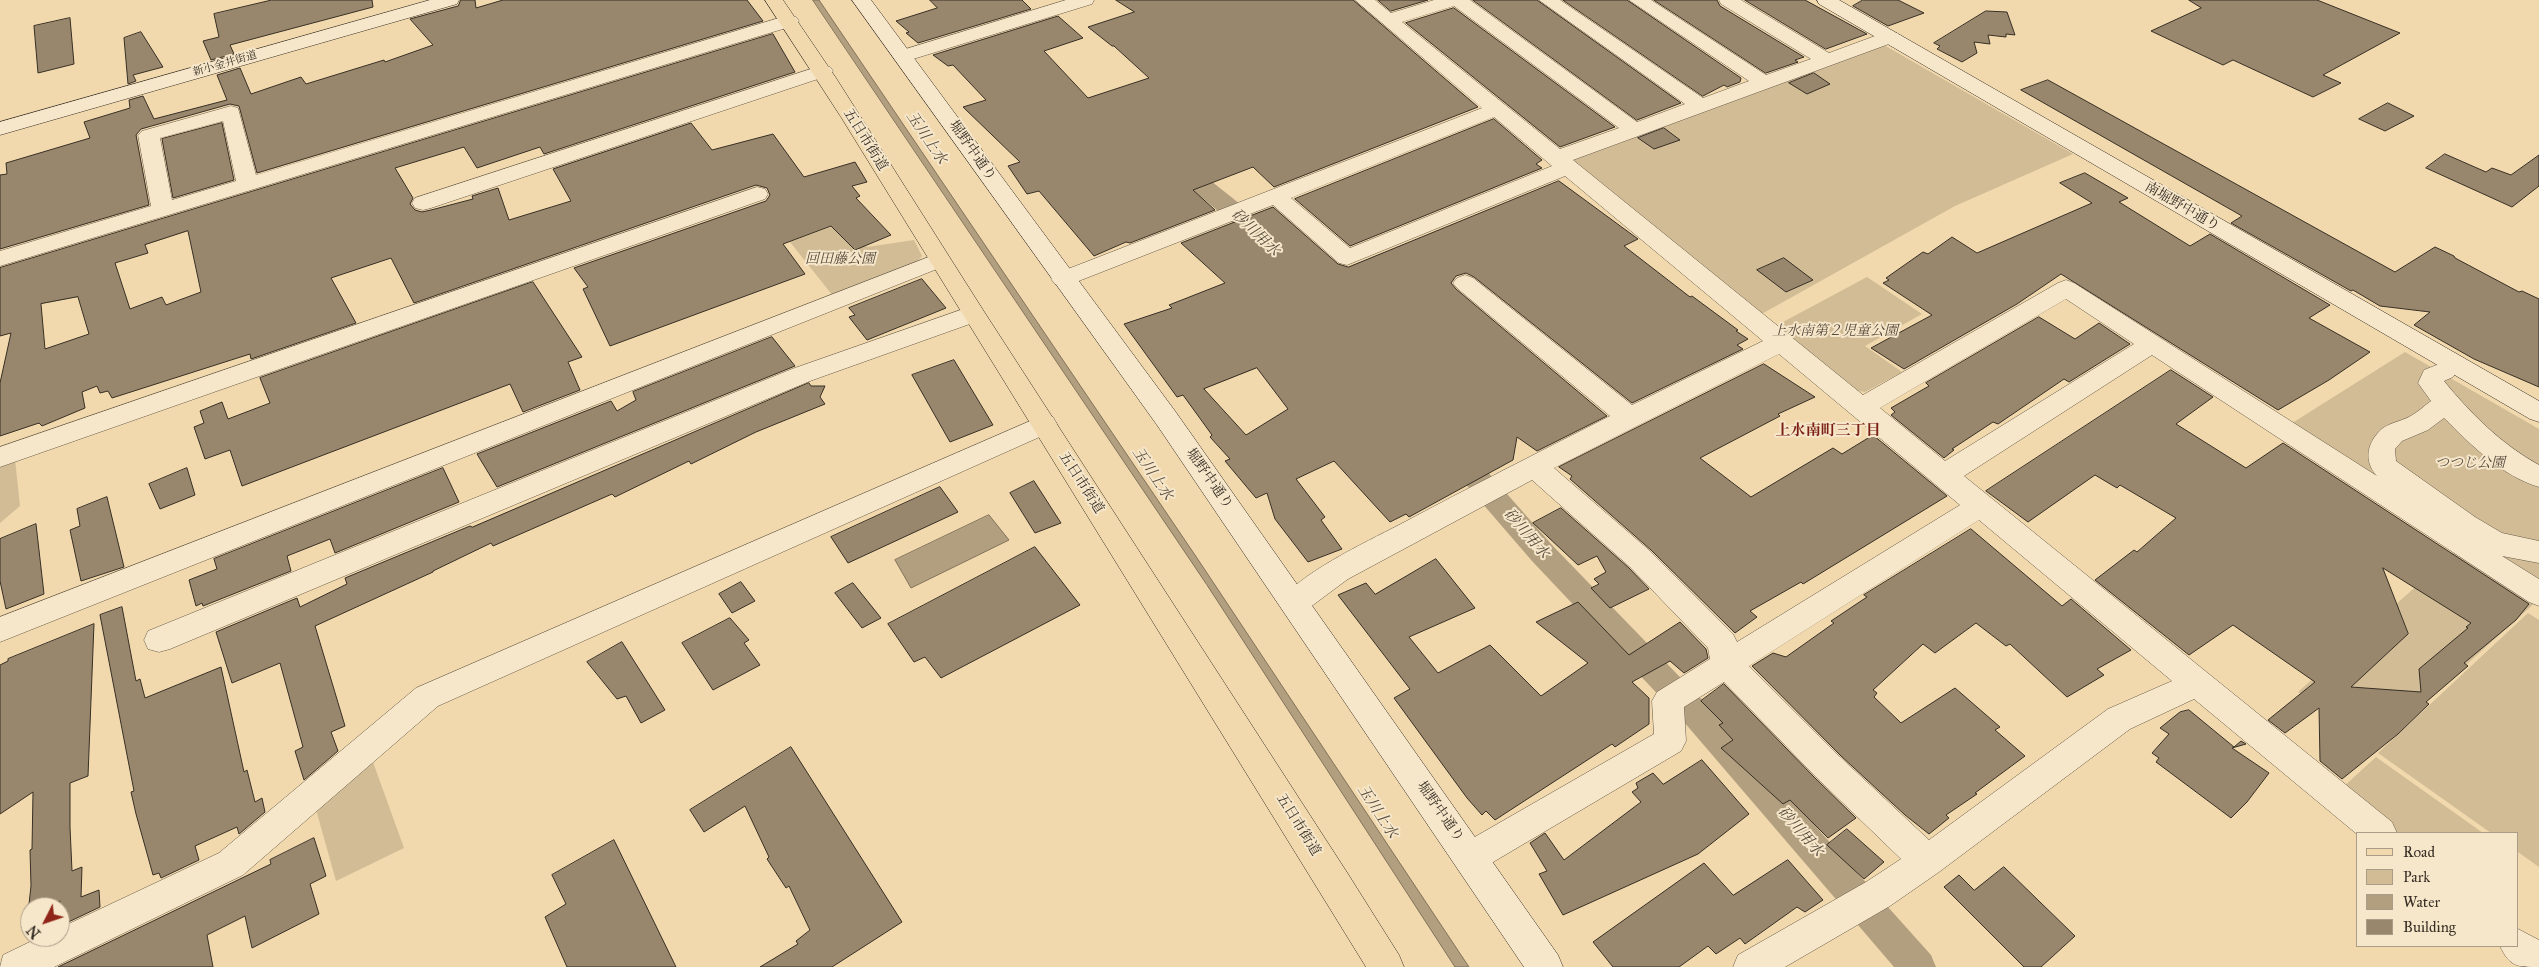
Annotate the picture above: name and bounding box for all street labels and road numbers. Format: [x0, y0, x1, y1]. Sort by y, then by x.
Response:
street label: 新小金井街道 [191, 49, 259, 79]
street label: 五日市街道 [839, 106, 891, 174]
street label: 堀野中通り [945, 118, 999, 184]
street label: 南堀野中通り [2141, 179, 2223, 235]
street label: 堀野中通り [1182, 446, 1236, 512]
street label: 五日市街道 [1055, 449, 1107, 517]
street label: 堀野中通り [1413, 779, 1467, 845]
street label: 五日市街道 [1272, 791, 1324, 859]

